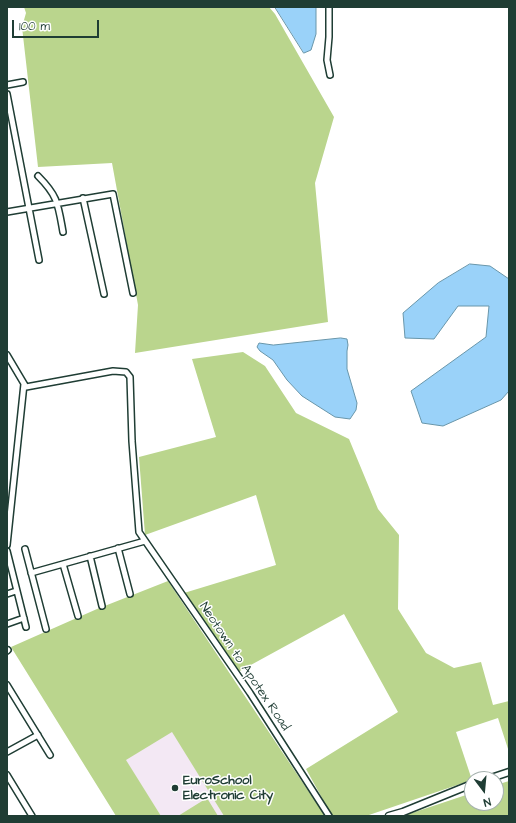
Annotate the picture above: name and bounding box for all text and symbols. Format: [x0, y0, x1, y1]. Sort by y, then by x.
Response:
scale bar [14, 12, 101, 38]
text: 100 m [19, 18, 50, 35]
street label: Neotown to Apotex Road [195, 600, 293, 734]
north arrow [464, 771, 504, 811]
place label: EuroSchool Electronic City [183, 773, 273, 804]
marker: EuroSchool Electronic City [170, 783, 180, 793]
text: N [482, 794, 493, 810]

